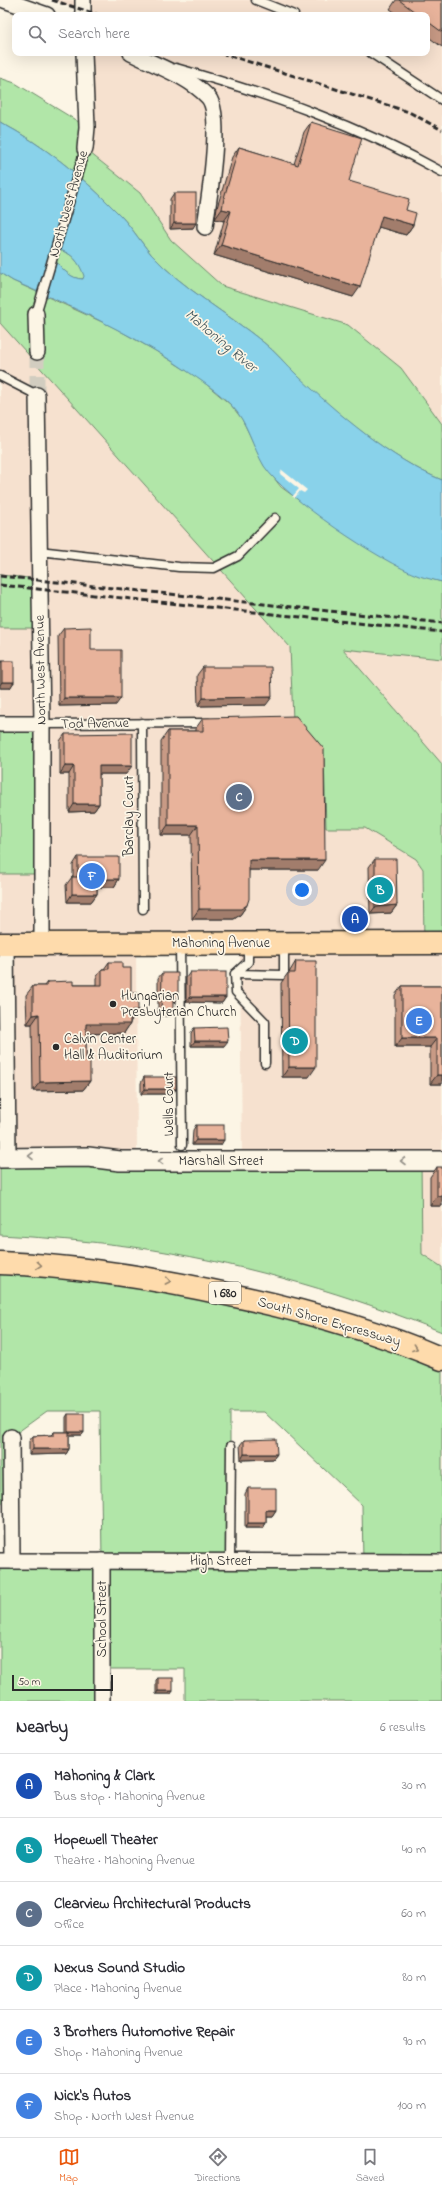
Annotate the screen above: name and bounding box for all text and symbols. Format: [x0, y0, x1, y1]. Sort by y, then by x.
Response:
search box [12, 12, 430, 56]
icon: search [26, 23, 48, 45]
text: Search here [58, 23, 130, 45]
street label: North West Avenue [44, 147, 94, 260]
water label: Mahoning River [179, 304, 264, 380]
street label: North West Avenue [30, 614, 52, 725]
street label: Tod Avenue [61, 713, 130, 735]
street label: Barclay Court [119, 775, 141, 857]
pin: C [226, 782, 252, 812]
pin: F [79, 861, 105, 891]
pin: B [367, 875, 393, 905]
your location [292, 880, 312, 900]
pin: A [342, 904, 368, 934]
street label: Mahoning Avenue [172, 933, 271, 955]
place label: Hungarian Presbyterian Church [121, 986, 237, 1024]
marker: Hungarian Presbyterian Church [108, 999, 118, 1009]
pin: E [406, 1006, 432, 1036]
pin: D [282, 1026, 308, 1056]
place label: Calvin Center Hall & Auditorium [64, 1029, 163, 1066]
marker: Calvin Center Hall & Auditorium [51, 1042, 61, 1052]
street label: Wells Court [159, 1071, 180, 1136]
street label: Marshall Street [178, 1151, 264, 1172]
one-way arrow [28, 1152, 34, 1160]
one-way arrow [158, 1157, 164, 1165]
one-way arrow [400, 1157, 406, 1165]
one-way arrow [36, 1260, 42, 1269]
one-way arrow [165, 1277, 171, 1285]
road number: I 680 [209, 1282, 241, 1304]
street label: South Shore Expressway [255, 1292, 403, 1353]
one-way arrow [411, 1343, 418, 1351]
street label: High Street [190, 1551, 252, 1573]
street label: School Street [92, 1580, 113, 1658]
scale bar [12, 1673, 113, 1692]
text: 50 m [18, 1674, 40, 1690]
text: Nearby [16, 1715, 68, 1740]
text: 6 results [380, 1718, 426, 1737]
text: Mahoning & Clark [54, 1765, 155, 1787]
text: A [25, 1776, 33, 1795]
text: 30 m [402, 1776, 426, 1795]
text: Bus stop · Mahoning Avenue [54, 1787, 205, 1806]
text: Hopewell Theater [54, 1829, 158, 1851]
text: B [25, 1840, 33, 1859]
text: 40 m [402, 1840, 426, 1859]
text: Theatre · Mahoning Avenue [54, 1851, 195, 1870]
text: Clearview Architectural Products [54, 1893, 251, 1915]
text: C [25, 1904, 33, 1923]
text: 60 m [401, 1904, 426, 1923]
text: Office [54, 1915, 84, 1934]
text: Nexus Sound Studio [54, 1957, 185, 1979]
text: D [24, 1968, 34, 1987]
text: 80 m [402, 1968, 426, 1987]
text: Place · Mahoning Avenue [54, 1979, 182, 1998]
text: 3 Brothers Automotive Repair [54, 2021, 235, 2043]
text: E [25, 2032, 33, 2051]
text: 90 m [403, 2032, 426, 2051]
text: Shop · Mahoning Avenue [54, 2043, 183, 2062]
text: Nick's Autos [54, 2085, 131, 2107]
text: F [25, 2096, 33, 2115]
text: 100 m [397, 2096, 426, 2115]
text: Shop · North West Avenue [54, 2107, 194, 2126]
tab: Map [58, 2146, 80, 2186]
tab: Directions [195, 2146, 240, 2186]
tab: Saved [356, 2146, 384, 2186]

